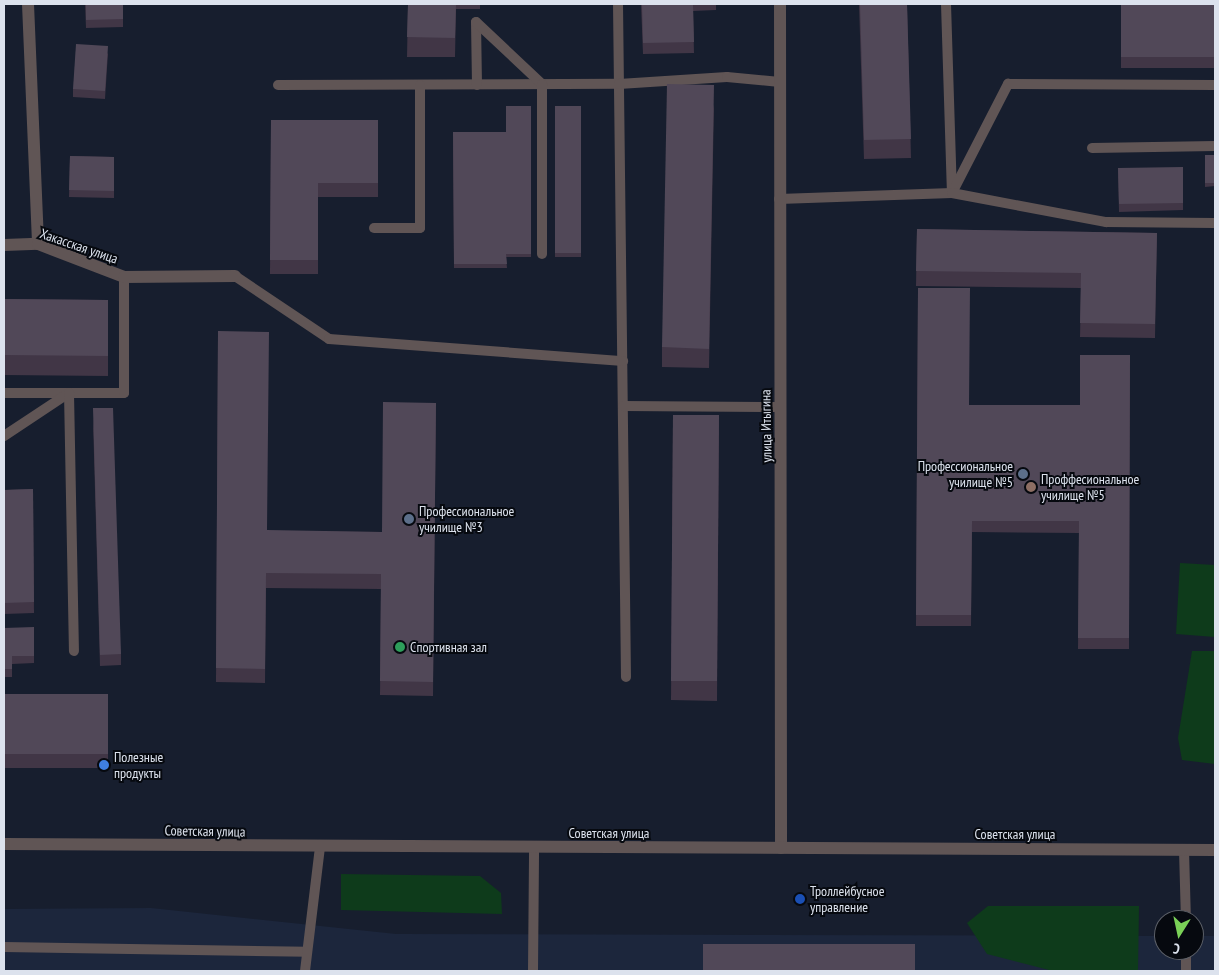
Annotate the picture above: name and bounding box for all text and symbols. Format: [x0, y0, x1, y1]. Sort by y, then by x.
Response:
street label: Хакасская улица [38, 225, 120, 267]
street label: улица Итыгина [757, 389, 775, 463]
place label: Профессиональное училище №5 [918, 458, 1013, 491]
marker: Профессиональное училище №5 [1017, 468, 1029, 480]
place label: Проффесиональное училище №5 [1041, 471, 1139, 504]
marker: Проффесиональное училище №5 [1025, 481, 1037, 493]
place label: Профессиональное училище №3 [419, 503, 514, 536]
marker: Профессиональное училище №3 [403, 513, 415, 525]
place label: Спортивная зал [410, 639, 487, 655]
marker: Спортивная зал [394, 641, 406, 653]
place label: Полезные продукты [114, 749, 163, 782]
marker: Полезные продукты [98, 759, 110, 771]
street label: Советская улица [164, 822, 246, 840]
street label: Советская улица [569, 825, 649, 841]
street label: Советская улица [975, 826, 1055, 842]
place label: Троллейбусное управление [810, 883, 884, 916]
marker: Троллейбусное управление [794, 893, 806, 905]
north arrow [1154, 910, 1204, 960]
text: С [1172, 939, 1181, 958]

